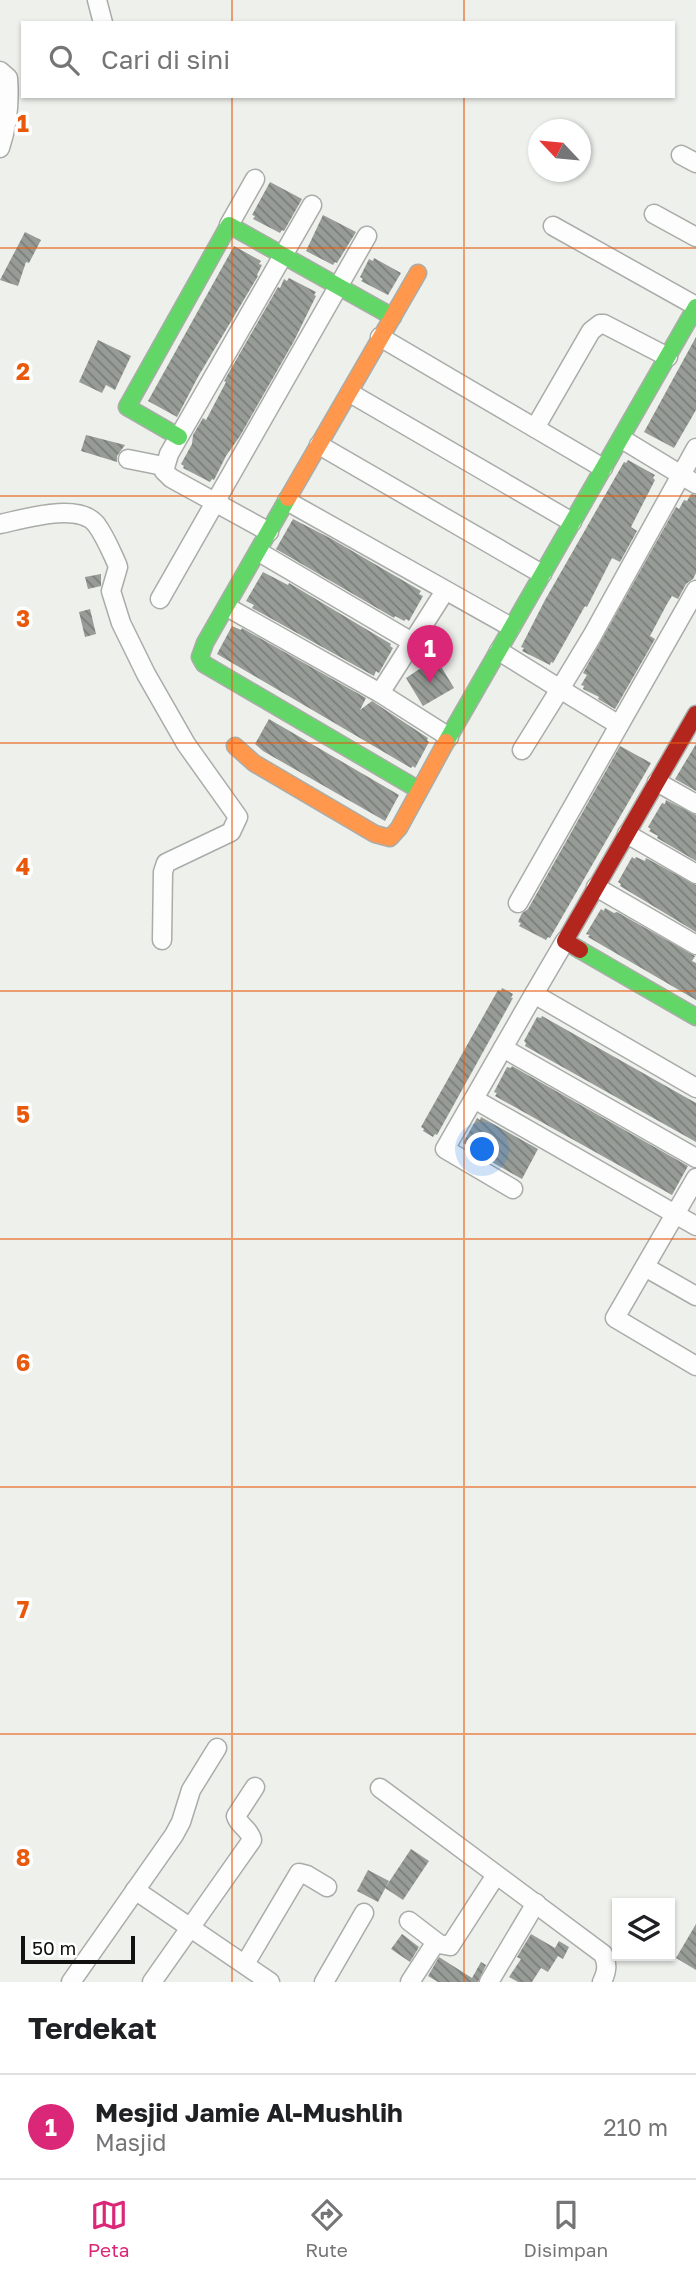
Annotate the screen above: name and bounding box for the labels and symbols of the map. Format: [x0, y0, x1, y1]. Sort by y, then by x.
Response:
text: 1 [17, 109, 29, 137]
north arrow [528, 119, 591, 182]
text: 2 [16, 357, 30, 385]
text: 3 [16, 604, 30, 632]
pin: 1 [407, 625, 453, 683]
text: 4 [16, 852, 30, 880]
text: 5 [16, 1100, 30, 1128]
your location [465, 1132, 499, 1166]
text: 6 [16, 1348, 30, 1376]
text: 7 [17, 1595, 29, 1623]
text: 8 [16, 1843, 30, 1871]
scale bar [21, 1933, 135, 1965]

